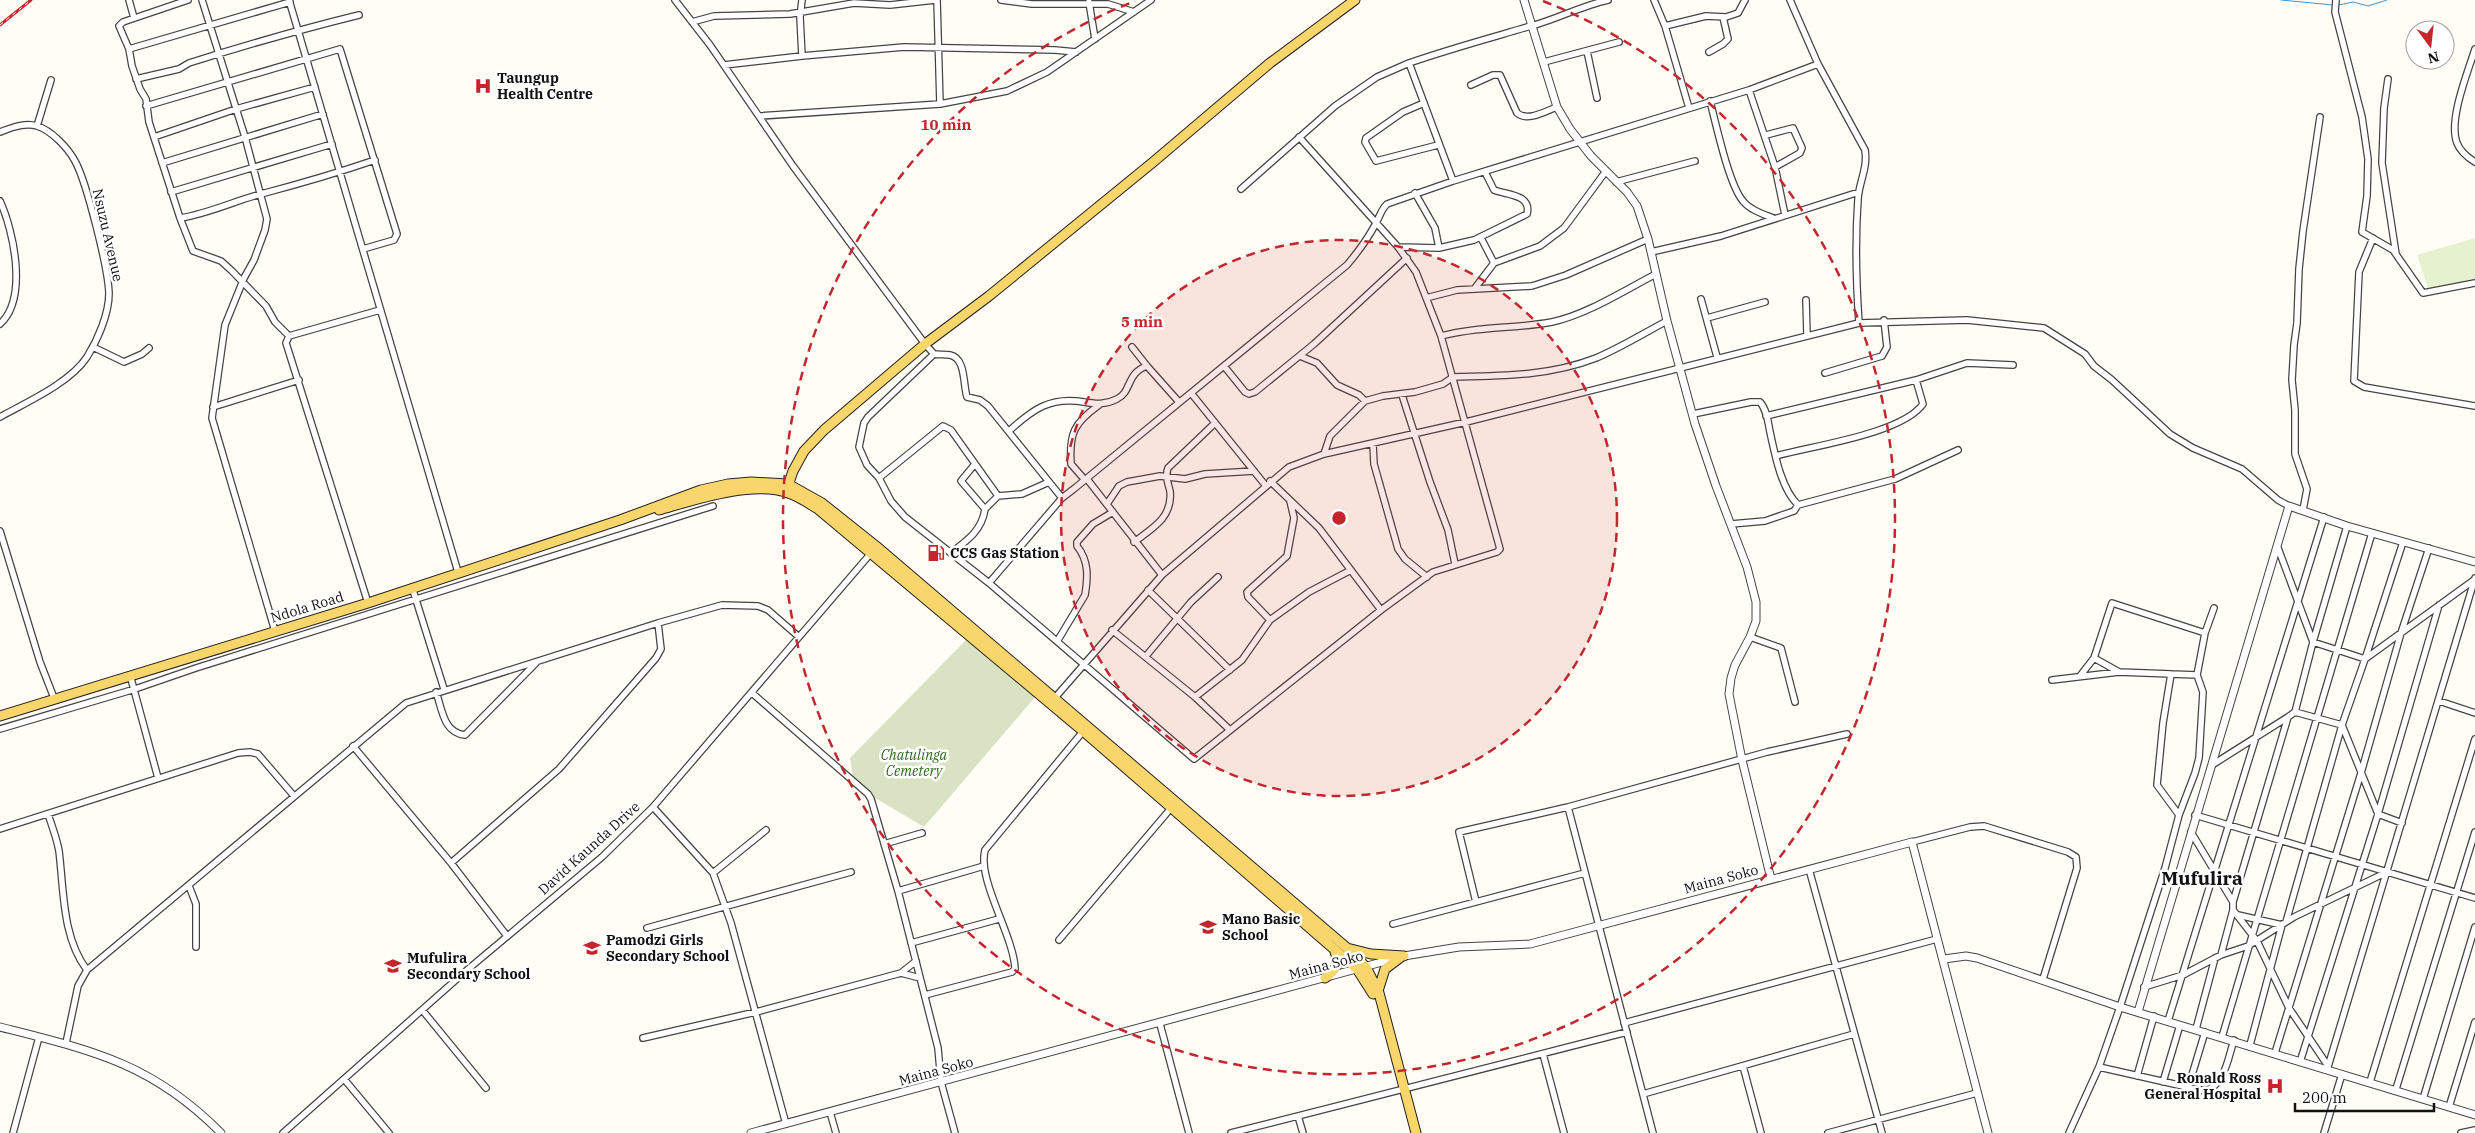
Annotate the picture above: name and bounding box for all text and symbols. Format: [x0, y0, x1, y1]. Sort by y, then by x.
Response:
north arrow [2405, 20, 2455, 70]
text: N [2426, 47, 2441, 68]
place label: Taungup Health Centre [497, 69, 593, 103]
hospital icon: Taungup Health Centre [473, 76, 493, 96]
text: 10 min [920, 115, 972, 134]
street label: Nsuzu Avenue [89, 187, 127, 283]
text: 5 min [1121, 312, 1163, 331]
centre of rings [1330, 509, 1348, 527]
fuel station icon: CCS Gas Station [926, 543, 946, 563]
place label: CCS Gas Station [950, 544, 1059, 562]
street label: Ndola Road [268, 587, 346, 627]
park label: Chatulinga Cemetery [881, 746, 948, 780]
street label: David Kaunda Drive [534, 798, 644, 898]
street label: Maina Soko [1682, 860, 1760, 898]
district label: Mufulira [2161, 866, 2243, 890]
place label: Mano Basic School [1222, 910, 1301, 944]
school or university icon: Mano Basic School [1198, 917, 1218, 937]
place label: Pamodzi Girls Secondary School [606, 931, 730, 965]
school or university icon: Pamodzi Girls Secondary School [582, 938, 602, 958]
street label: Maina Soko [1287, 946, 1365, 984]
place label: Mufulira Secondary School [407, 949, 531, 983]
school or university icon: Mufulira Secondary School [383, 956, 403, 976]
street label: Maina Soko [897, 1052, 975, 1090]
place label: Ronald Ross General Hospital [2144, 1069, 2261, 1103]
hospital icon: Ronald Ross General Hospital [2265, 1076, 2285, 1096]
scale bar [2295, 1080, 2434, 1112]
text: 200 m [2302, 1088, 2347, 1107]

